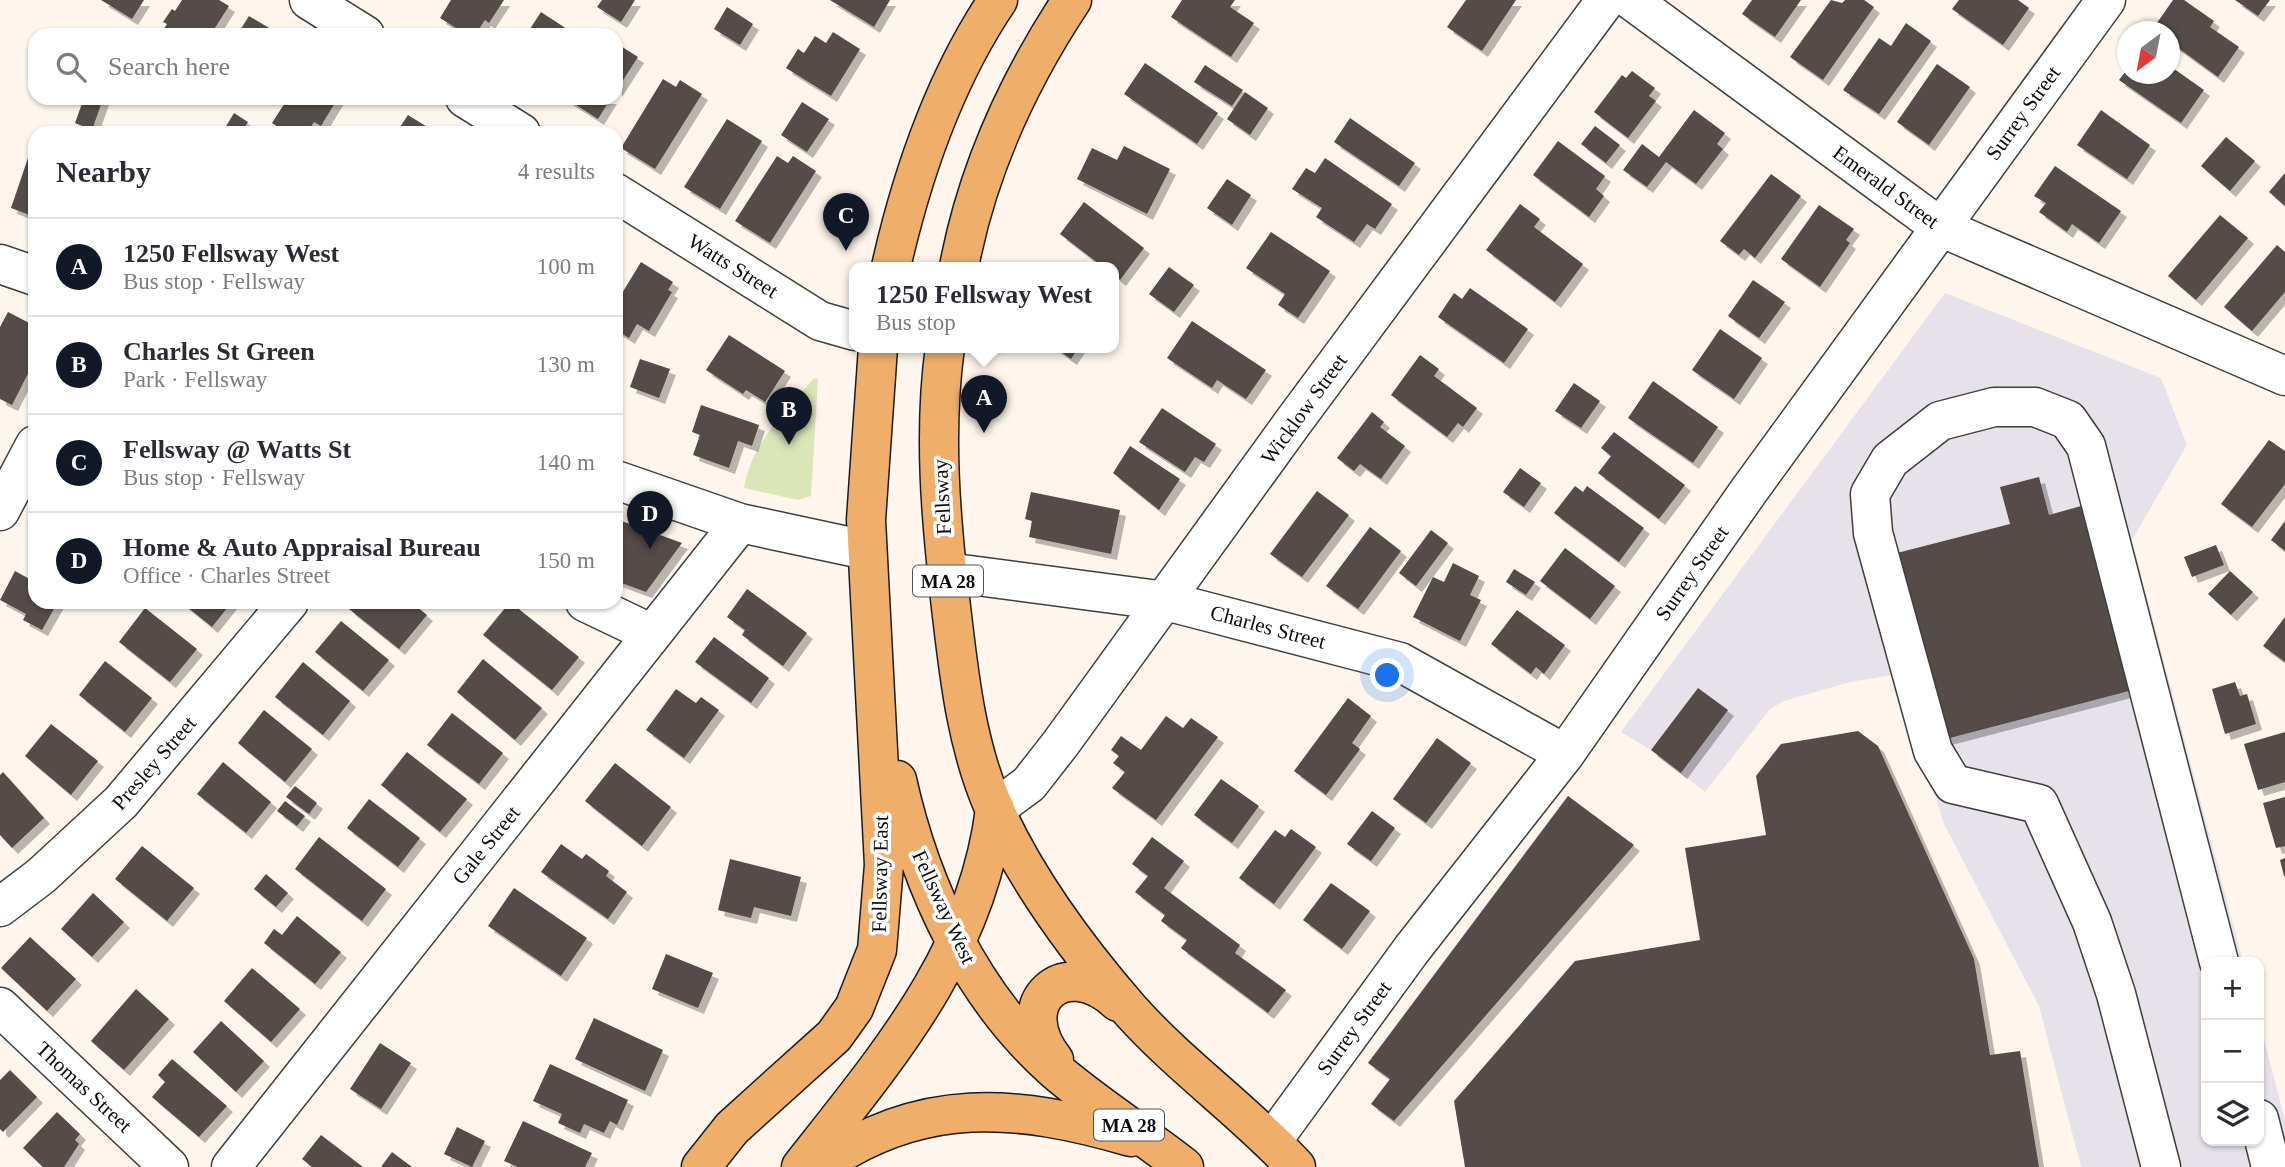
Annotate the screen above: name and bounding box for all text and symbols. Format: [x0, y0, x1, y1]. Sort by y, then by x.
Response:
north arrow [2117, 21, 2180, 84]
search box [28, 28, 623, 105]
icon: search [52, 48, 90, 86]
text: Search here [108, 52, 230, 81]
street label: Surrey Street [1981, 61, 2065, 165]
street label: Emerald Street [1828, 140, 1944, 234]
text: Nearby [56, 155, 151, 188]
text: 4 results [518, 159, 595, 184]
pin: C [823, 193, 869, 251]
street label: Watts Street [684, 229, 783, 303]
text: 1250 Fellsway West [123, 239, 339, 268]
text: A [71, 254, 87, 279]
text: 100 m [537, 254, 595, 279]
popup [849, 262, 1119, 353]
text: Bus stop · Fellsway [123, 269, 305, 294]
text: 1250 Fellsway West [876, 280, 1092, 309]
text: Bus stop [876, 310, 956, 335]
text: Charles St Green [123, 337, 315, 366]
street label: Wicklow Street [1256, 349, 1352, 469]
text: B [71, 352, 87, 377]
text: 130 m [537, 352, 595, 377]
text: Park · Fellsway [123, 367, 267, 392]
pin: A [961, 375, 1007, 433]
pin: B [766, 387, 812, 445]
text: Fellsway @ Watts St [123, 435, 351, 464]
text: C [71, 450, 87, 475]
text: 140 m [537, 450, 595, 475]
street label: Fellsway [928, 458, 956, 535]
text: Bus stop · Fellsway [123, 465, 305, 490]
pin: D [627, 491, 673, 549]
street label: Surrey Street [1651, 521, 1734, 625]
text: Home & Auto Appraisal Bureau [123, 533, 481, 562]
text: D [71, 548, 87, 573]
text: 150 m [537, 548, 595, 573]
text: Office · Charles Street [123, 563, 330, 588]
road number: MA 28 [913, 566, 983, 596]
street label: Charles Street [1208, 600, 1328, 654]
your location [1370, 658, 1404, 692]
street label: Presley Street [107, 711, 201, 815]
street label: Gale Street [447, 801, 525, 889]
street label: Fellsway East [867, 815, 893, 933]
street label: Fellsway West [907, 847, 981, 968]
map controls [2201, 957, 2264, 1146]
button: + [2201, 957, 2264, 1020]
street label: Surrey Street [1312, 976, 1396, 1080]
button: − [2201, 1020, 2264, 1083]
street label: Thomas Street [31, 1037, 137, 1137]
button: layers [2201, 1083, 2264, 1146]
road number: MA 28 [1094, 1110, 1164, 1140]

